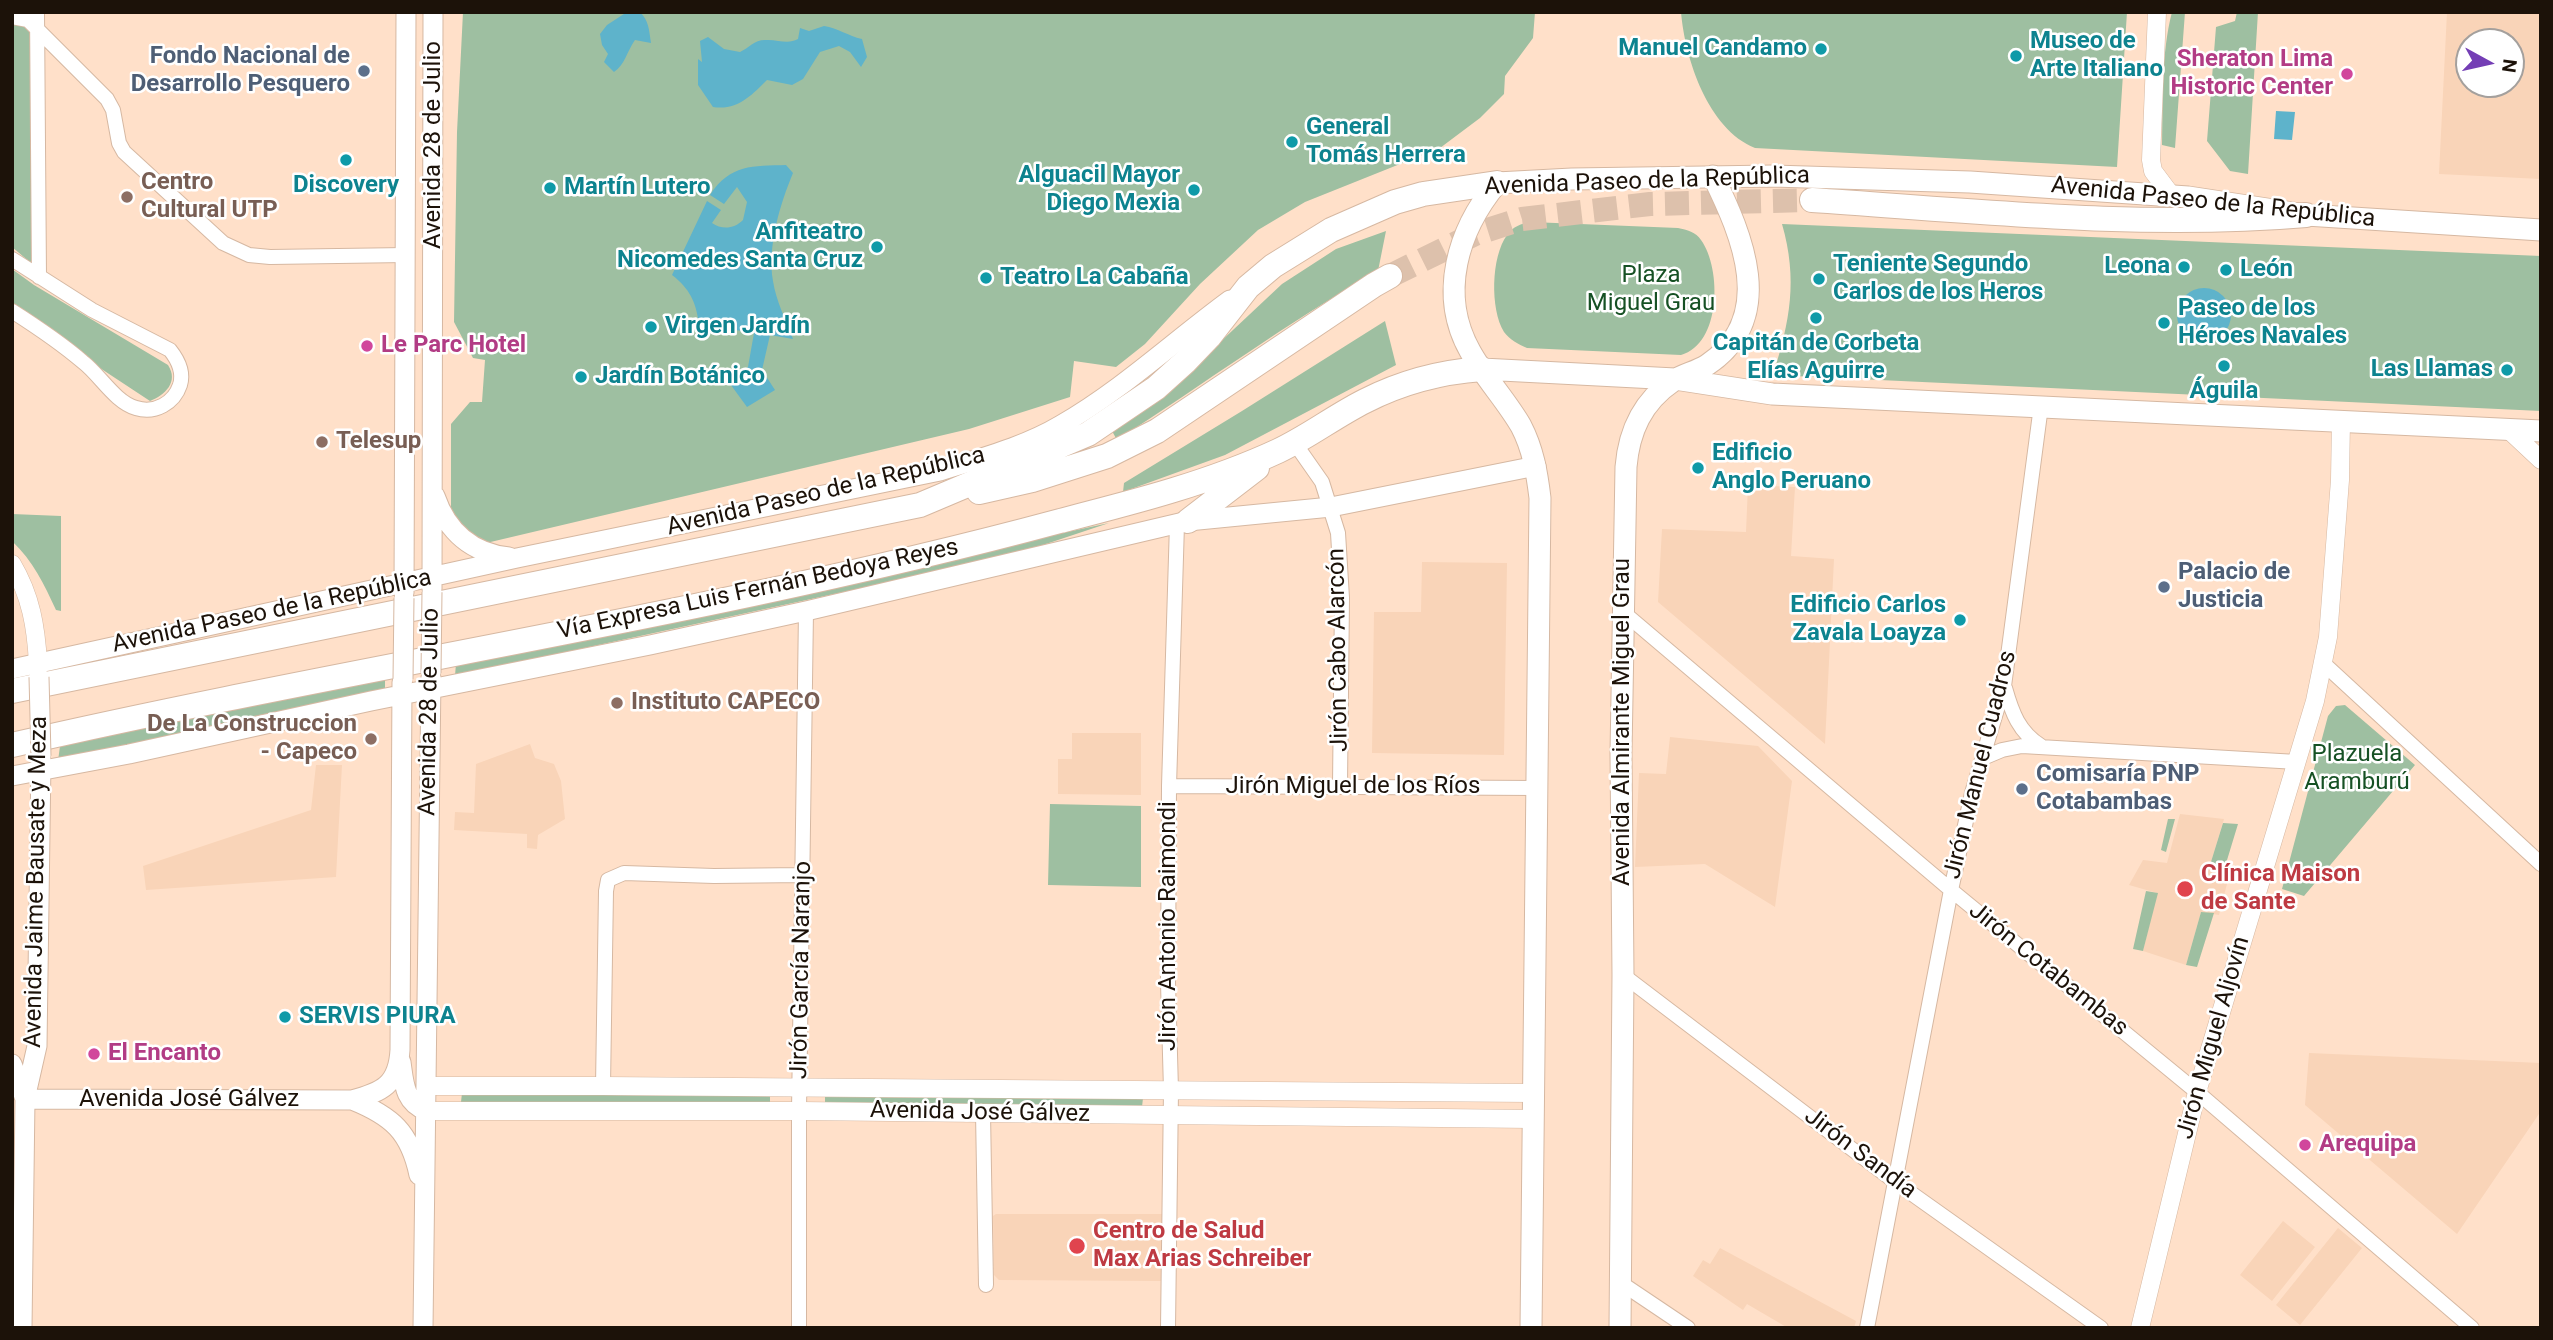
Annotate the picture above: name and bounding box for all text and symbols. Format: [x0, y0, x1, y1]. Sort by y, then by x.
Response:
place label: Museo de Arte Italiano [2030, 28, 2163, 84]
north arrow [2455, 28, 2525, 98]
place label: Manuel Candamo [1618, 35, 1807, 63]
street label: Avenida 28 de Julio [420, 41, 448, 249]
marker: Manuel Candamo [1813, 41, 1829, 57]
place label: Fondo Nacional de Desarrollo Pesquero [131, 43, 350, 99]
place label: Sheraton Lima Historic Center [2170, 46, 2333, 102]
marker: Museo de Arte Italiano [2008, 48, 2024, 64]
text: N [2497, 57, 2522, 74]
marker: Fondo Nacional de Desarrollo Pesquero [356, 63, 372, 79]
marker: Sheraton Lima Historic Center [2339, 66, 2355, 82]
place label: General Tomás Herrera [1306, 114, 1466, 170]
marker: General Tomás Herrera [1284, 134, 1300, 150]
marker: Discovery [338, 152, 354, 168]
place label: Alguacil Mayor Diego Mexia [1018, 162, 1180, 218]
street label: Avenida Paseo de la República [1484, 162, 1810, 202]
place label: Centro Cultural UTP [141, 169, 278, 225]
place label: Discovery [293, 172, 399, 200]
street label: Avenida Paseo de la República [2050, 172, 2376, 234]
place label: Martín Lutero [564, 174, 711, 202]
marker: Martín Lutero [542, 180, 558, 196]
marker: Alguacil Mayor Diego Mexia [1186, 182, 1202, 198]
marker: Centro Cultural UTP [119, 189, 135, 205]
place label: Anfiteatro Nicomedes Santa Cruz [617, 219, 863, 275]
marker: Anfiteatro Nicomedes Santa Cruz [869, 239, 885, 255]
place label: Teniente Segundo Carlos de los Heros [1833, 251, 2043, 307]
place label: Leona [2104, 253, 2170, 281]
place label: León [2240, 256, 2293, 284]
marker: Leona [2176, 259, 2192, 275]
park label: Plaza Miguel Grau [1587, 262, 1715, 318]
marker: León [2218, 262, 2234, 278]
place label: Teatro La Cabaña [1000, 264, 1189, 292]
marker: Teatro La Cabaña [978, 270, 994, 286]
marker: Teniente Segundo Carlos de los Heros [1811, 271, 1827, 287]
place label: Paseo de los Héroes Navales [2178, 295, 2347, 351]
marker: Capitán de Corbeta Elías Aguirre [1808, 310, 1824, 326]
place label: Virgen Jardín [665, 313, 810, 341]
marker: Paseo de los Héroes Navales [2156, 315, 2172, 331]
marker: Virgen Jardín [643, 319, 659, 335]
place label: Capitán de Corbeta Elías Aguirre [1713, 330, 1919, 386]
place label: Le Parc Hotel [381, 332, 526, 360]
marker: Le Parc Hotel [359, 338, 375, 354]
place label: Las Llamas [2371, 356, 2493, 384]
marker: Águila [2216, 358, 2232, 374]
marker: Las Llamas [2499, 362, 2515, 378]
place label: Jardín Botánico [595, 363, 765, 391]
marker: Jardín Botánico [573, 369, 589, 385]
place label: Águila [2190, 378, 2258, 406]
place label: Telesup [336, 428, 421, 456]
marker: Telesup [314, 434, 330, 450]
place label: Edificio Anglo Peruano [1712, 440, 1871, 496]
street label: Avenida Paseo de la República [664, 441, 988, 543]
marker: Edificio Anglo Peruano [1690, 460, 1706, 476]
street label: Vía Expresa Luis Fernán Bedoya Reyes [555, 533, 961, 647]
street label: Jirón Cabo Alarcón [1323, 548, 1355, 752]
street label: Avenida Almirante Miguel Grau [1609, 558, 1637, 886]
place label: Palacio de Justicia [2178, 559, 2290, 615]
street label: Avenida Paseo de la República [110, 564, 434, 660]
marker: Palacio de Justicia [2156, 579, 2172, 595]
place label: Edificio Carlos Zavala Loayza [1790, 592, 1946, 648]
street label: Avenida 28 de Julio [414, 608, 446, 816]
marker: Edificio Carlos Zavala Loayza [1952, 612, 1968, 628]
street label: Jirón Manuel Cuadros [1939, 648, 2023, 882]
place label: Instituto CAPECO [631, 689, 820, 717]
marker: Instituto CAPECO [609, 695, 625, 711]
place label: De La Construccion - Capeco [147, 711, 357, 767]
street label: Avenida Jaime Bausate y Meza [20, 716, 54, 1048]
marker: De La Construccion - Capeco [363, 731, 379, 747]
park label: Plazuela Aramburú [2304, 741, 2410, 797]
place label: Comisaría PNP Cotabambas [2036, 761, 2200, 817]
street label: Jirón Miguel de los Ríos [1226, 773, 1480, 801]
marker: Comisaría PNP Cotabambas [2014, 781, 2030, 797]
street label: Jirón Antonio Raimondi [1155, 801, 1183, 1051]
street label: Jirón García Naranjo [786, 861, 818, 1079]
place label: Clínica Maison de Sante [2201, 861, 2360, 917]
marker: Clínica Maison de Sante [2175, 879, 2195, 899]
street label: Jirón Cotabambas [1963, 897, 2133, 1043]
street label: Jirón Miguel Aljovín [2171, 933, 2257, 1143]
place label: SERVIS PIURA [299, 1003, 456, 1031]
marker: SERVIS PIURA [277, 1009, 293, 1025]
place label: El Encanto [108, 1040, 221, 1068]
marker: El Encanto [86, 1046, 102, 1062]
street label: Avenida José Gálvez [79, 1086, 299, 1114]
street label: Avenida José Gálvez [870, 1097, 1090, 1129]
street label: Jirón Sandía [1798, 1102, 1922, 1206]
place label: Arequipa [2319, 1131, 2416, 1159]
marker: Arequipa [2297, 1137, 2313, 1153]
place label: Centro de Salud Max Arias Schreiber [1093, 1218, 1311, 1274]
marker: Centro de Salud Max Arias Schreiber [1067, 1236, 1087, 1256]

